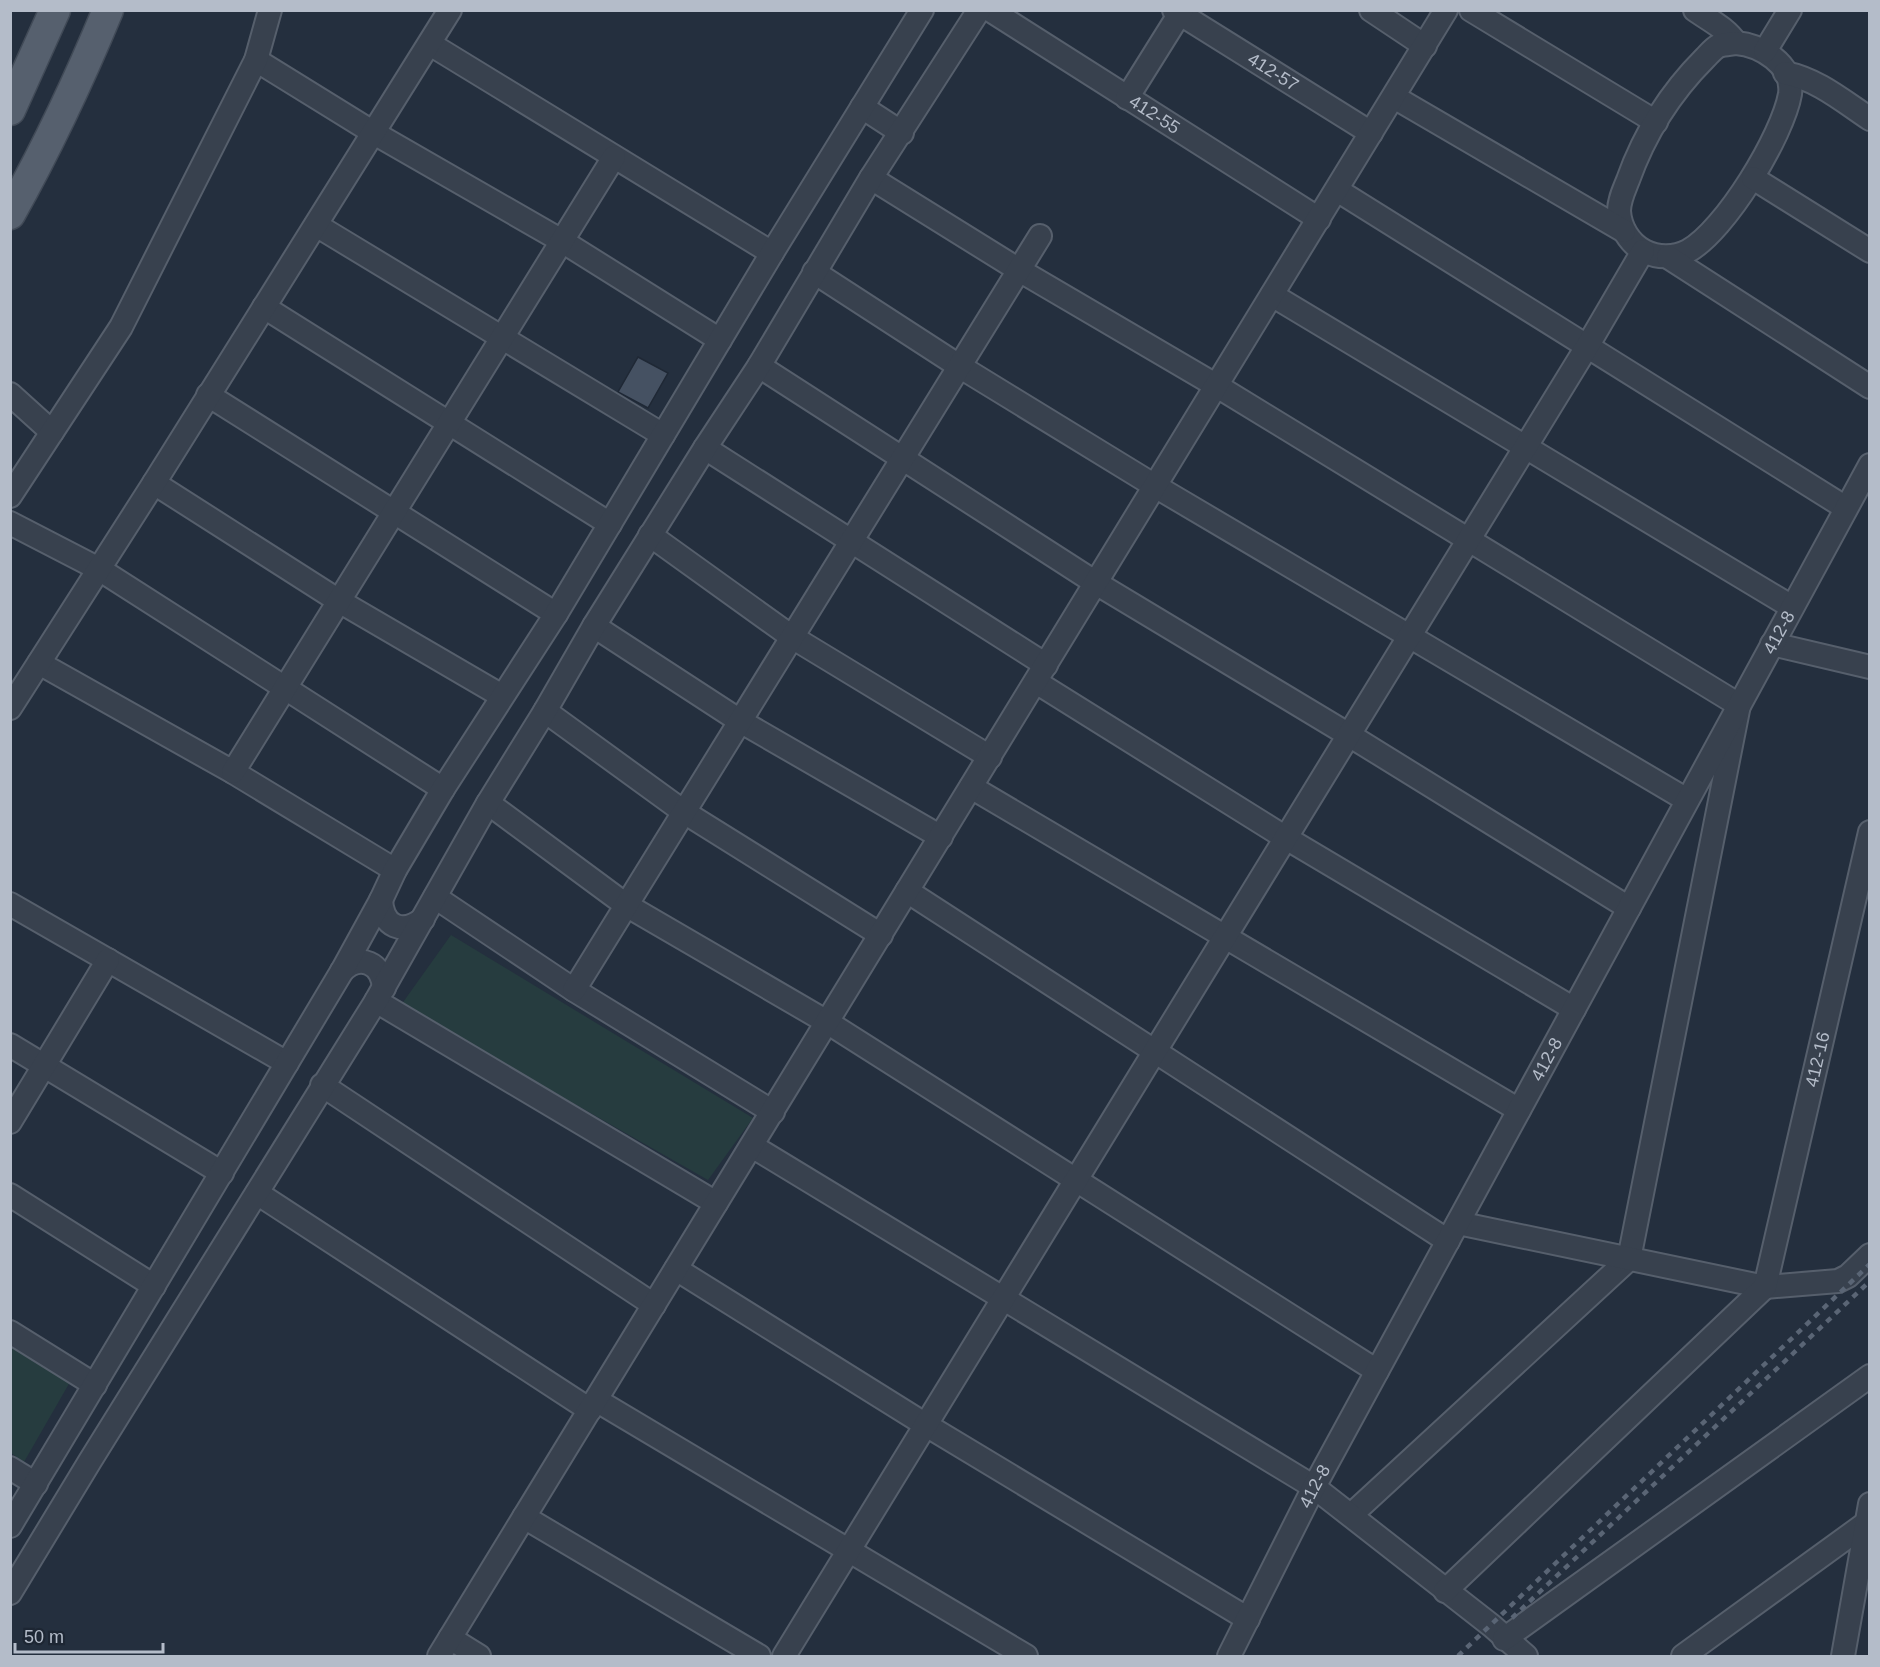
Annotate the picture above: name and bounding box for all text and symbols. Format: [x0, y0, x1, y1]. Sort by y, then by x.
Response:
street label: 412-57 [1244, 49, 1302, 95]
street label: 412-55 [1126, 91, 1184, 138]
street label: 412-8 [1759, 607, 1799, 657]
street label: 412-16 [1801, 1030, 1834, 1089]
street label: 412-8 [1527, 1034, 1566, 1084]
street label: 412-8 [1295, 1461, 1334, 1511]
scale bar [15, 1616, 164, 1654]
text: 50 m [24, 1627, 64, 1647]

